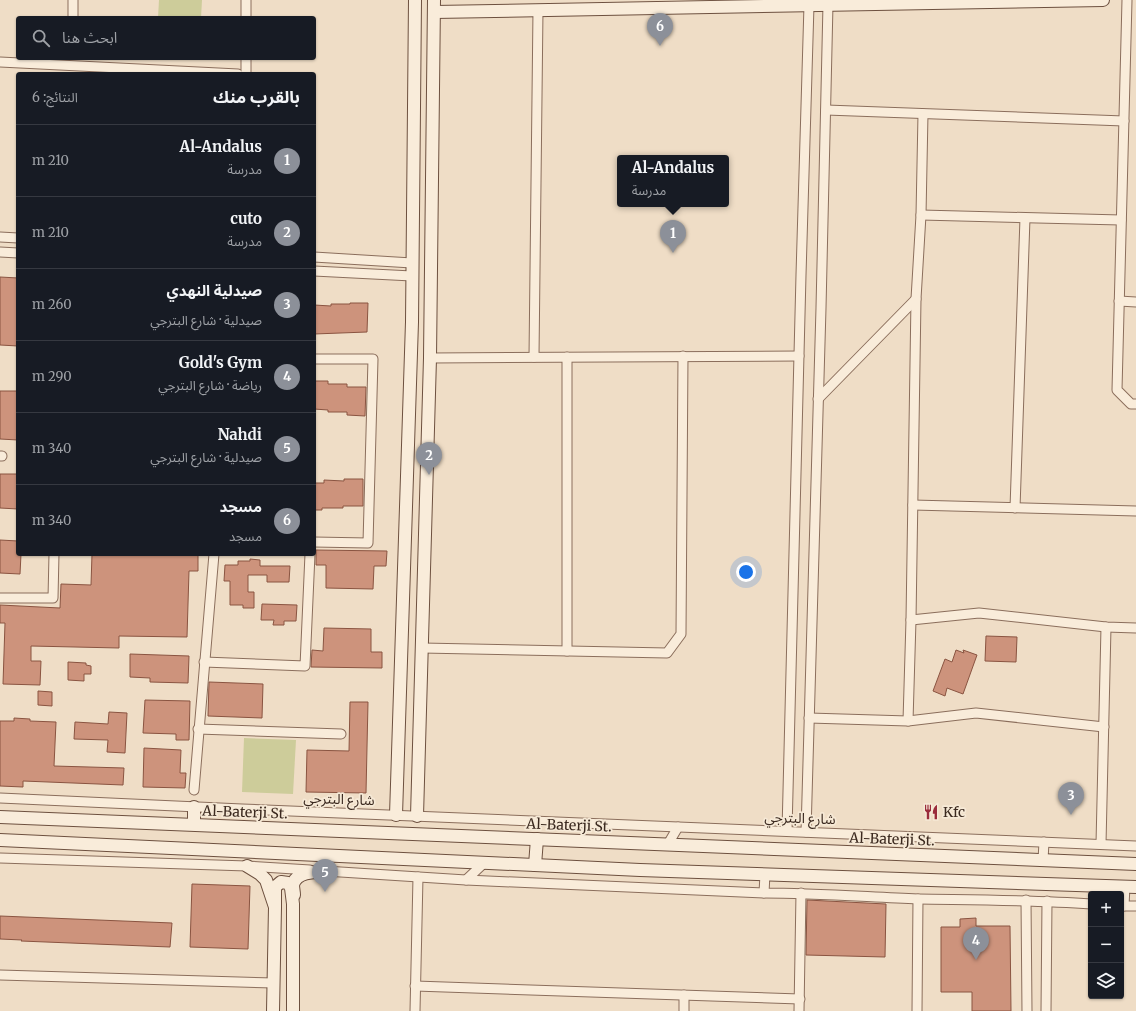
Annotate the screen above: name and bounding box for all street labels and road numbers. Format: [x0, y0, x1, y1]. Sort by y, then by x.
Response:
street label: شارع البترجي [303, 789, 375, 811]
street label: Al-Baterji St. [201, 801, 288, 822]
street label: شارع البترجي [764, 808, 836, 830]
street label: Al-Baterji St. [525, 814, 612, 835]
street label: Al-Baterji St. [848, 828, 935, 849]

